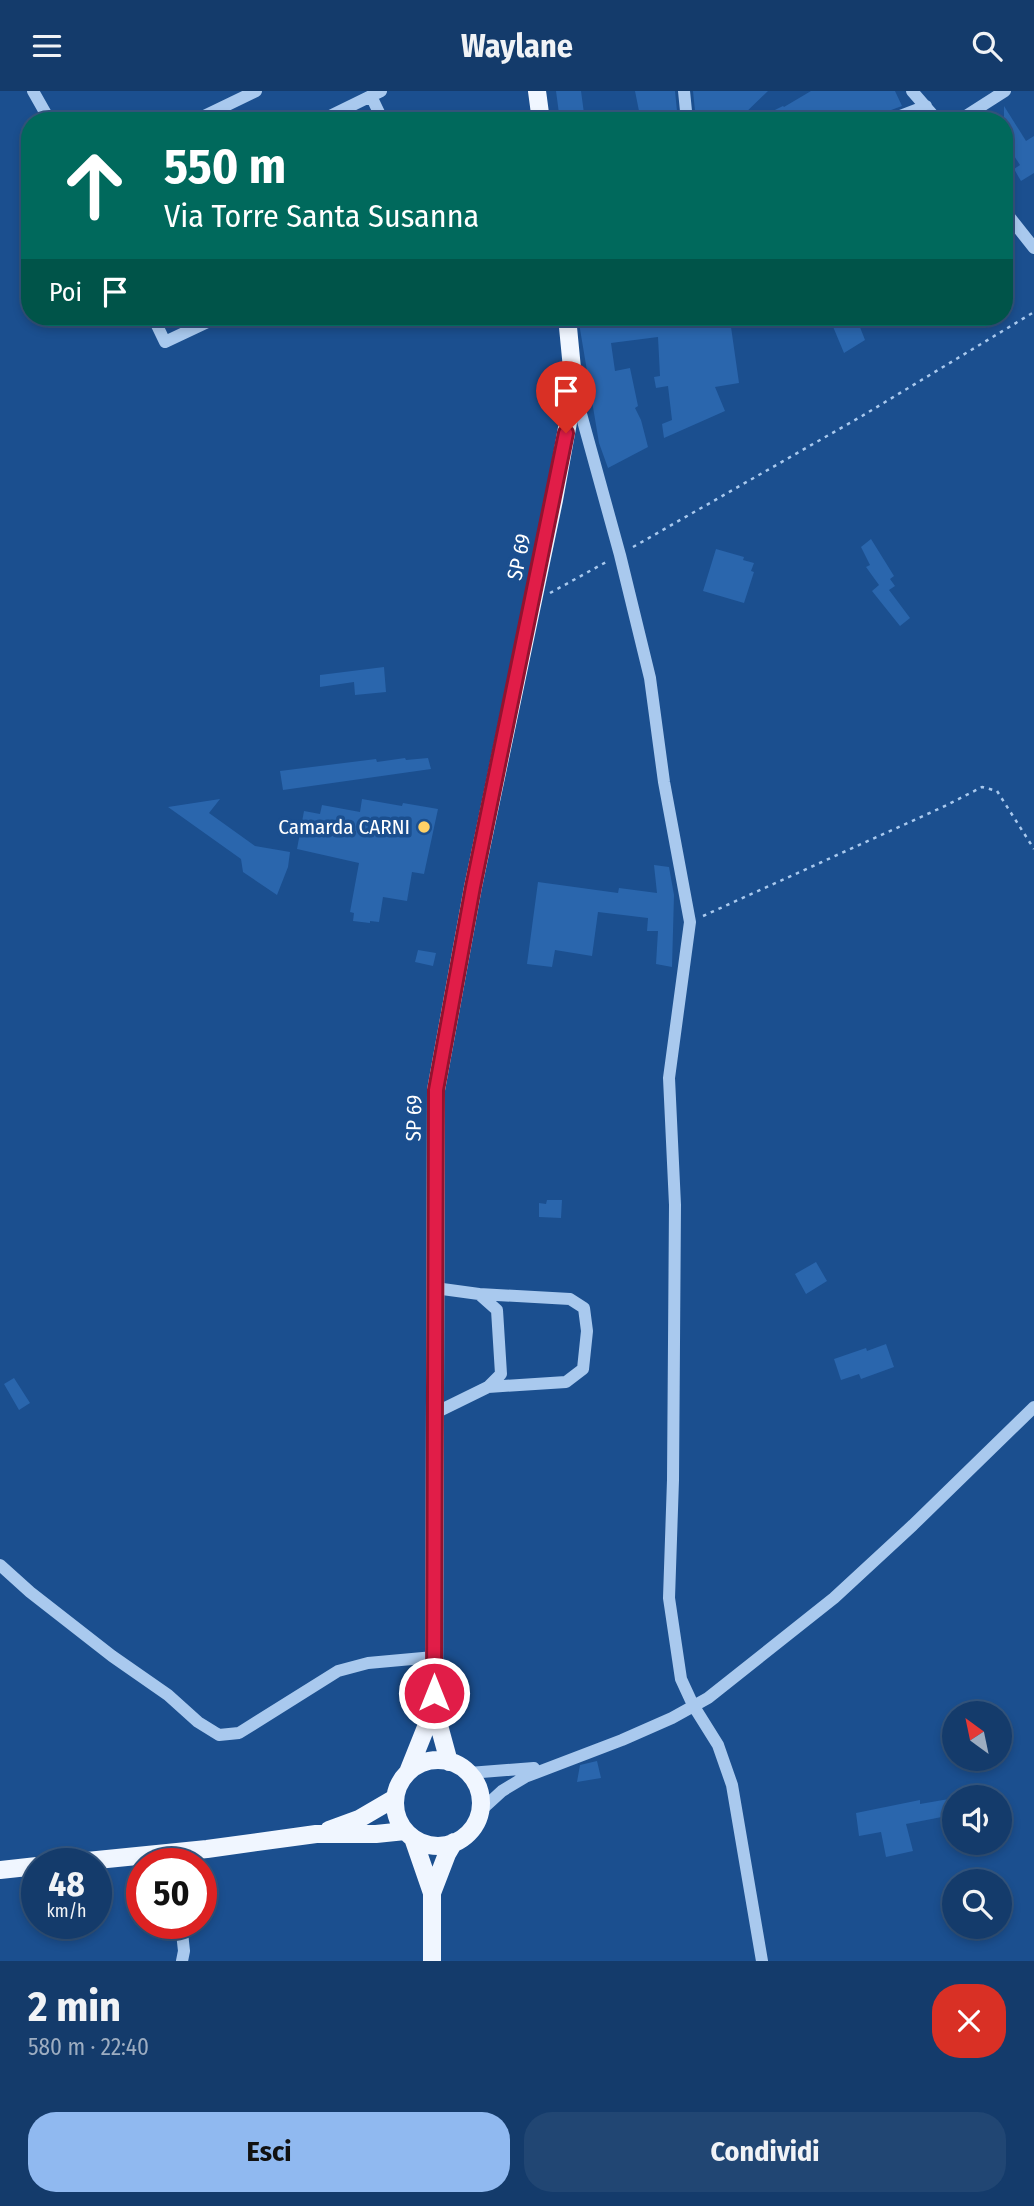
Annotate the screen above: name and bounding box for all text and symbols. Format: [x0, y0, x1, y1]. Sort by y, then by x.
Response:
icon: menu [28, 27, 66, 65]
text: Waylane [461, 27, 573, 65]
icon: search [968, 27, 1006, 65]
text: 550 m [164, 137, 286, 196]
icon: ahead [49, 140, 140, 231]
text: Via Torre Santa Susanna [164, 197, 479, 235]
icon: arrive [96, 273, 134, 311]
text: Poi [49, 277, 82, 308]
pin [536, 361, 596, 433]
icon: arrive [547, 372, 585, 410]
street label: SP 69 [501, 531, 537, 583]
place label: Camarda CARNI [278, 814, 410, 840]
marker: Camarda CARNI [416, 819, 432, 835]
street label: SP 69 [401, 1094, 427, 1142]
position arrow [397, 1656, 471, 1730]
north arrow [942, 1701, 1012, 1771]
map controls [942, 1701, 1012, 1939]
button: sound [942, 1785, 1012, 1855]
speed limit sign: 50 [126, 1848, 217, 1939]
text: 48 [48, 1863, 85, 1905]
button: search [942, 1869, 1012, 1939]
text: km/h [46, 1900, 87, 1922]
text: 2 min [28, 1982, 121, 2032]
button: close [932, 1984, 1006, 2058]
text: 580 m · 22:40 [28, 2033, 149, 2061]
button: Esci [28, 2112, 510, 2192]
button: Condividi [524, 2112, 1006, 2192]

